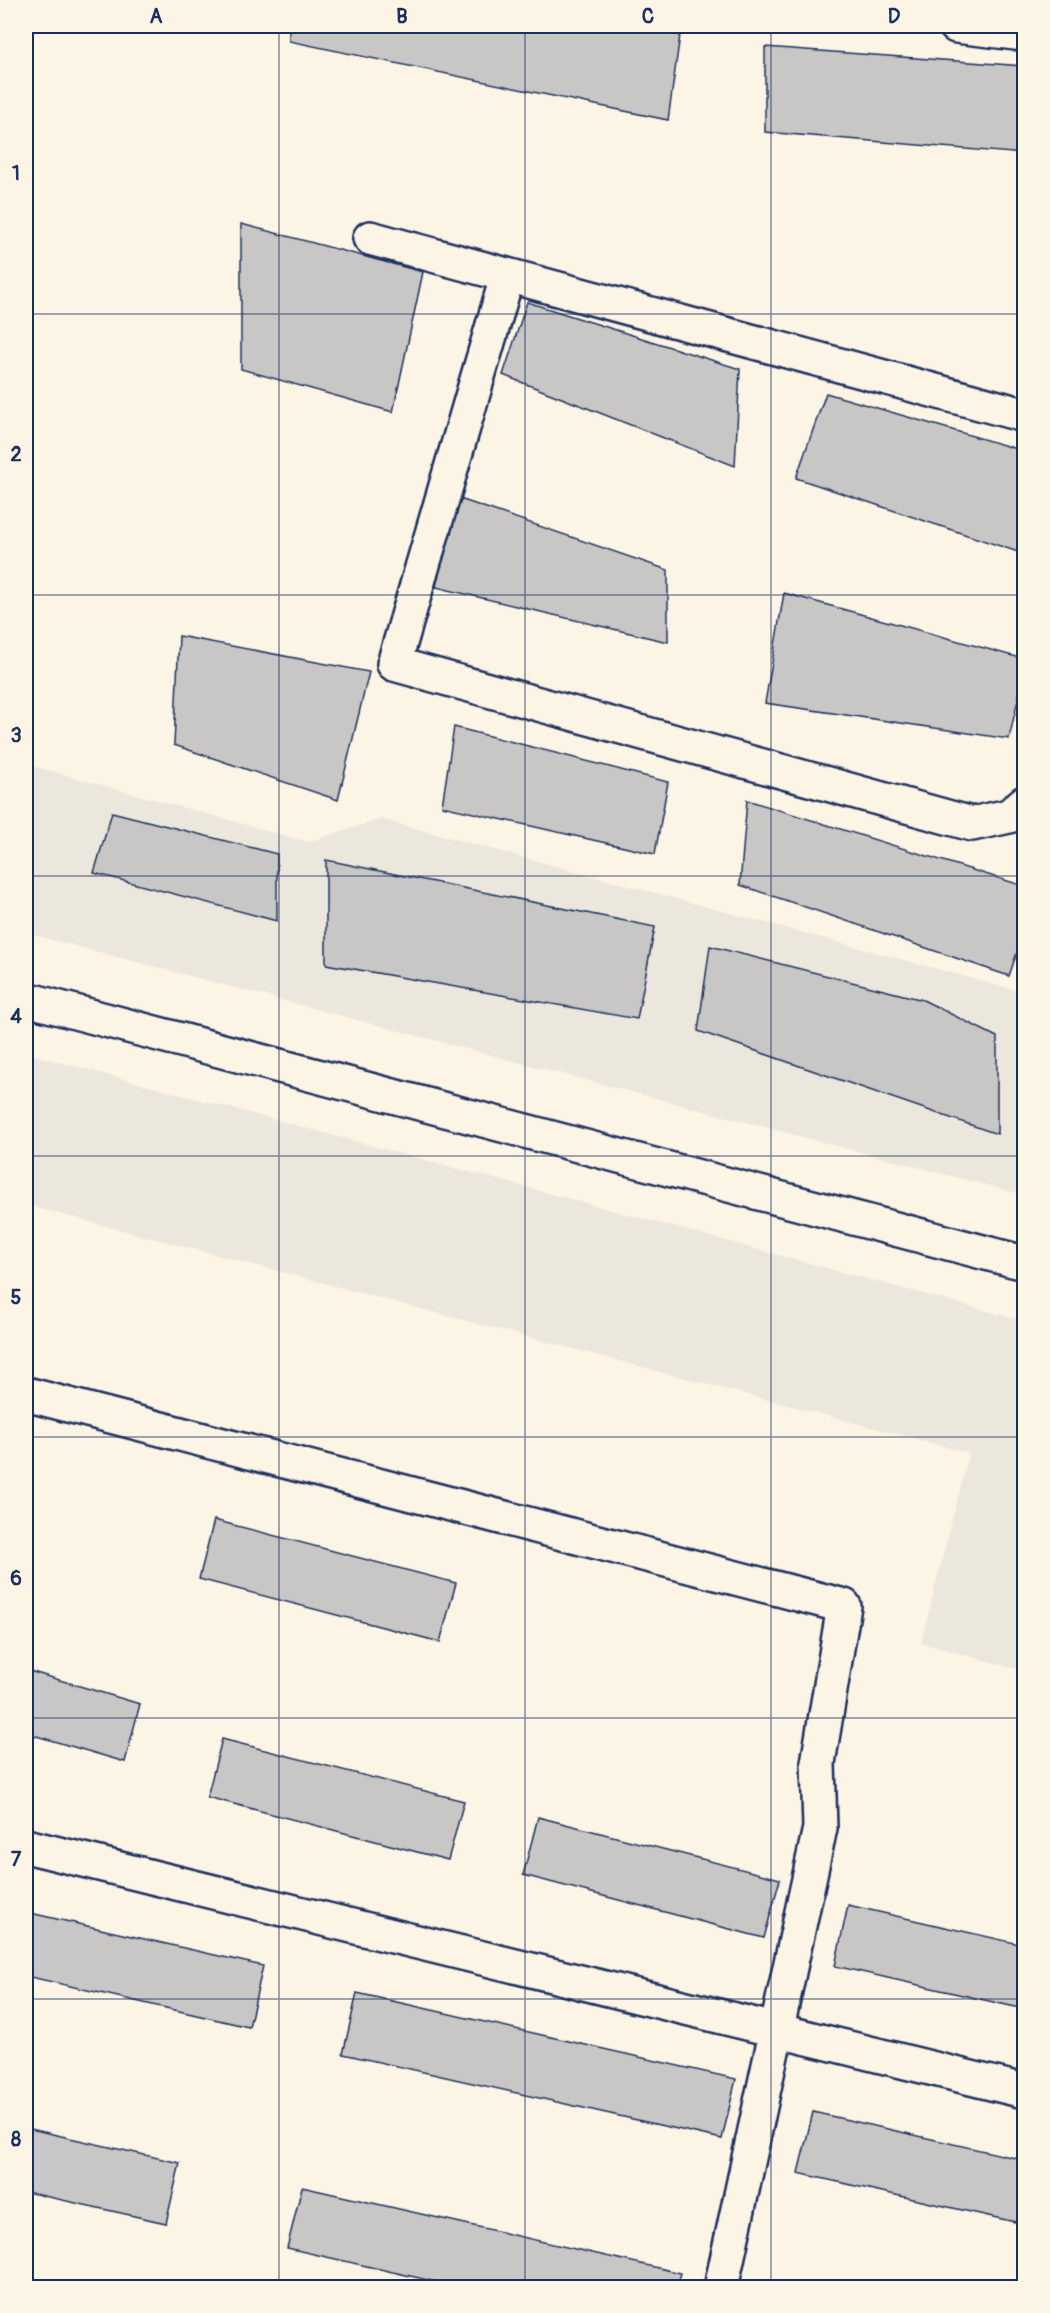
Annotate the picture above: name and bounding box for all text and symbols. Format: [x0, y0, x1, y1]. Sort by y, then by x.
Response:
text: A [150, 4, 163, 29]
text: B [396, 4, 408, 29]
text: C [642, 4, 654, 29]
text: D [888, 4, 901, 29]
text: 1 [12, 161, 20, 186]
text: 2 [10, 442, 22, 467]
text: 3 [10, 723, 22, 748]
text: 4 [10, 1004, 22, 1029]
text: 5 [11, 1285, 22, 1310]
text: 6 [10, 1566, 22, 1591]
text: 7 [11, 1847, 22, 1872]
text: 8 [11, 2127, 21, 2152]

